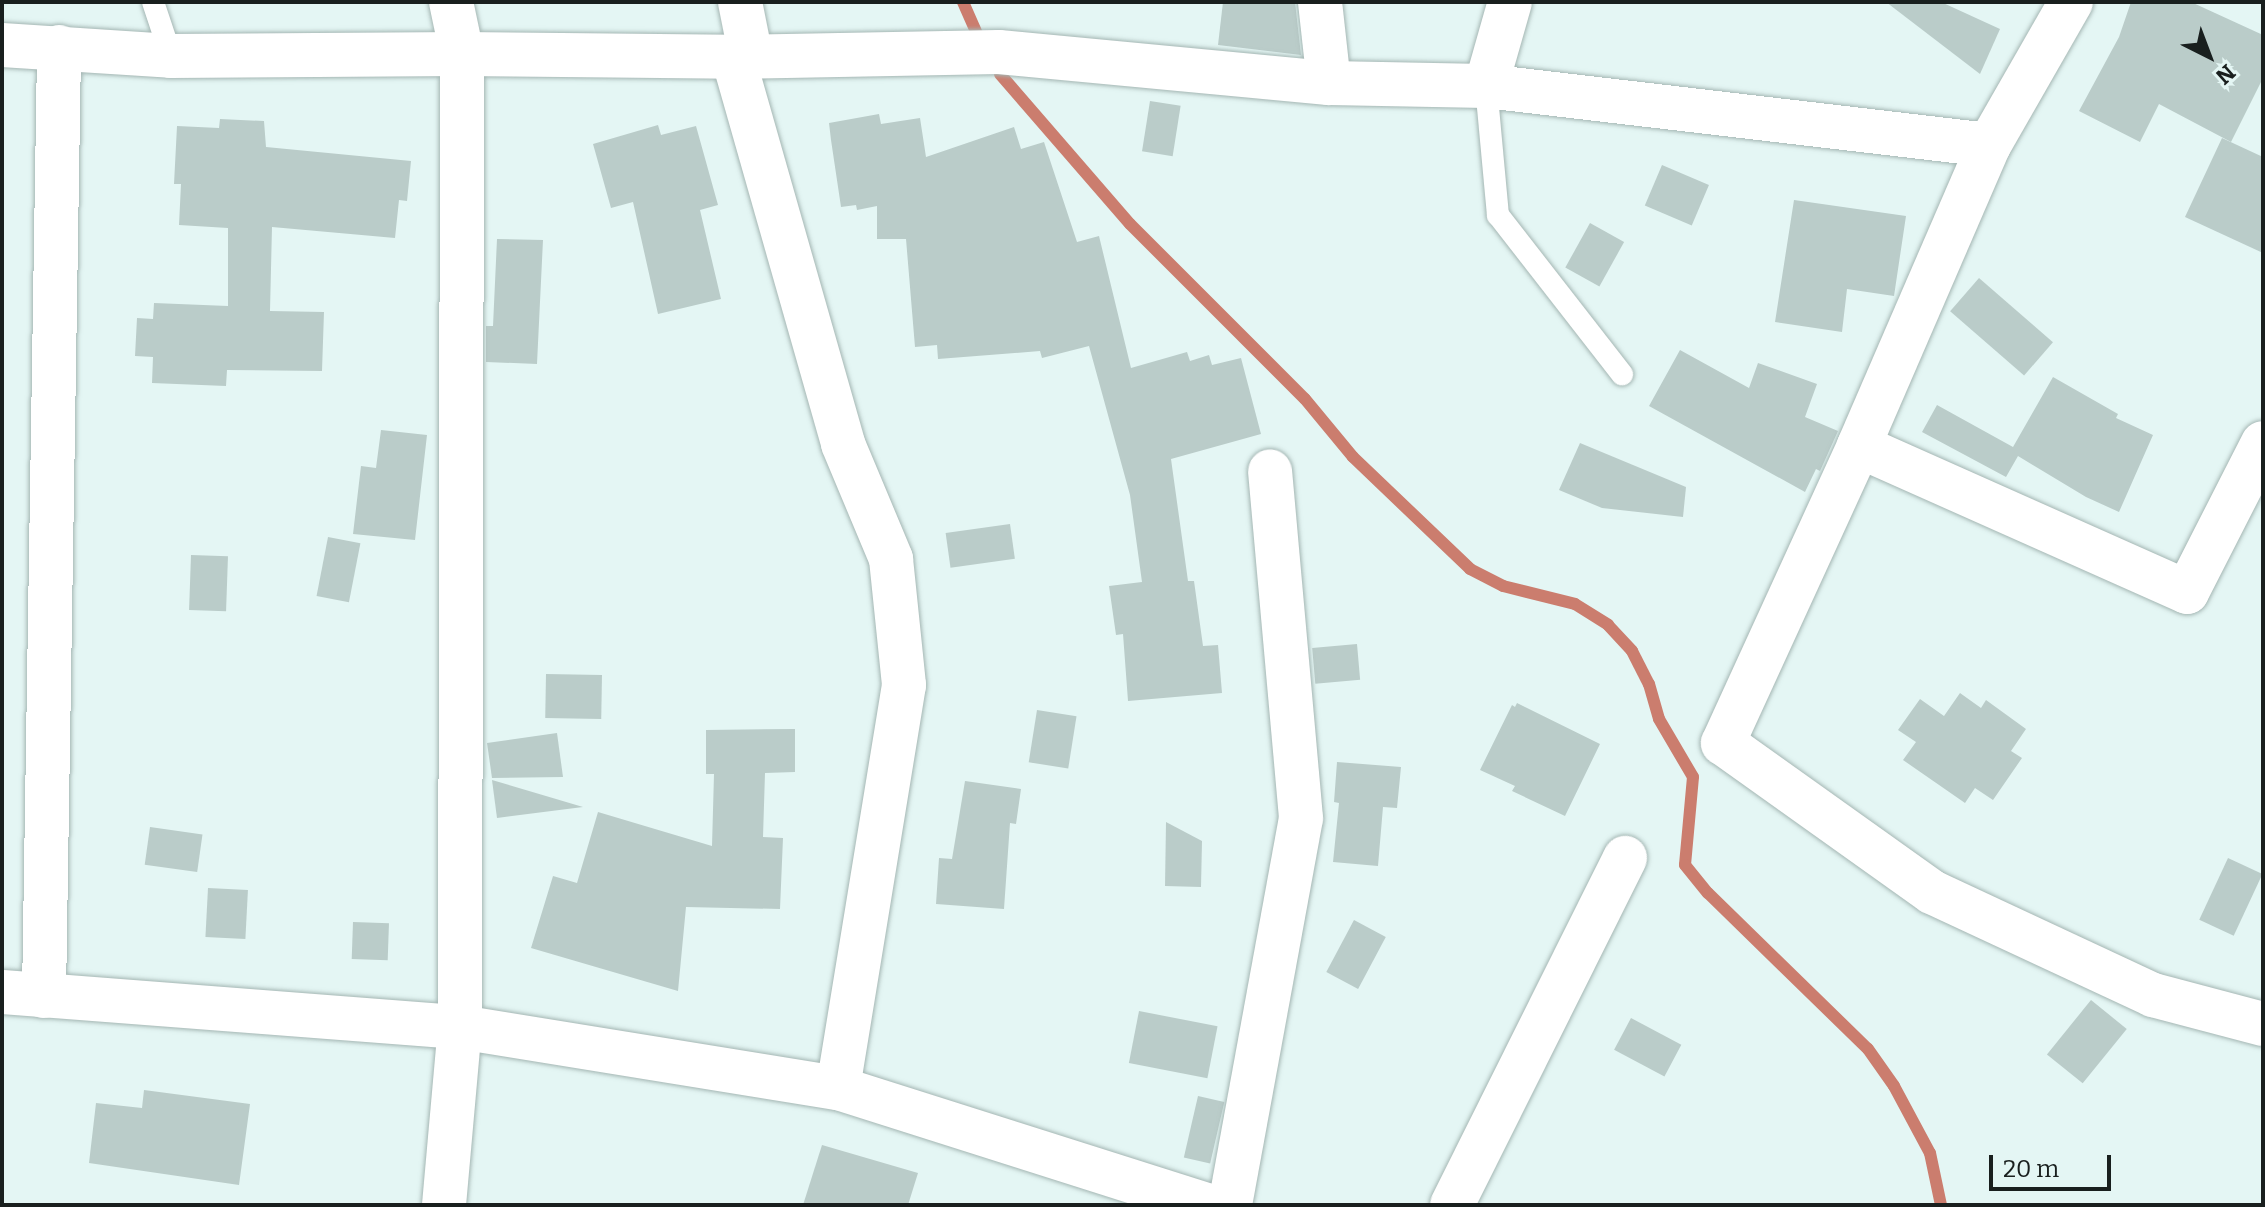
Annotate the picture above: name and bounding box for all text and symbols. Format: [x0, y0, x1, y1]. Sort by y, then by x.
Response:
north arrow [2169, 16, 2249, 96]
text: N [2210, 58, 2241, 90]
scale bar [1993, 1139, 2115, 1189]
text: 20 m [2003, 1155, 2059, 1183]

